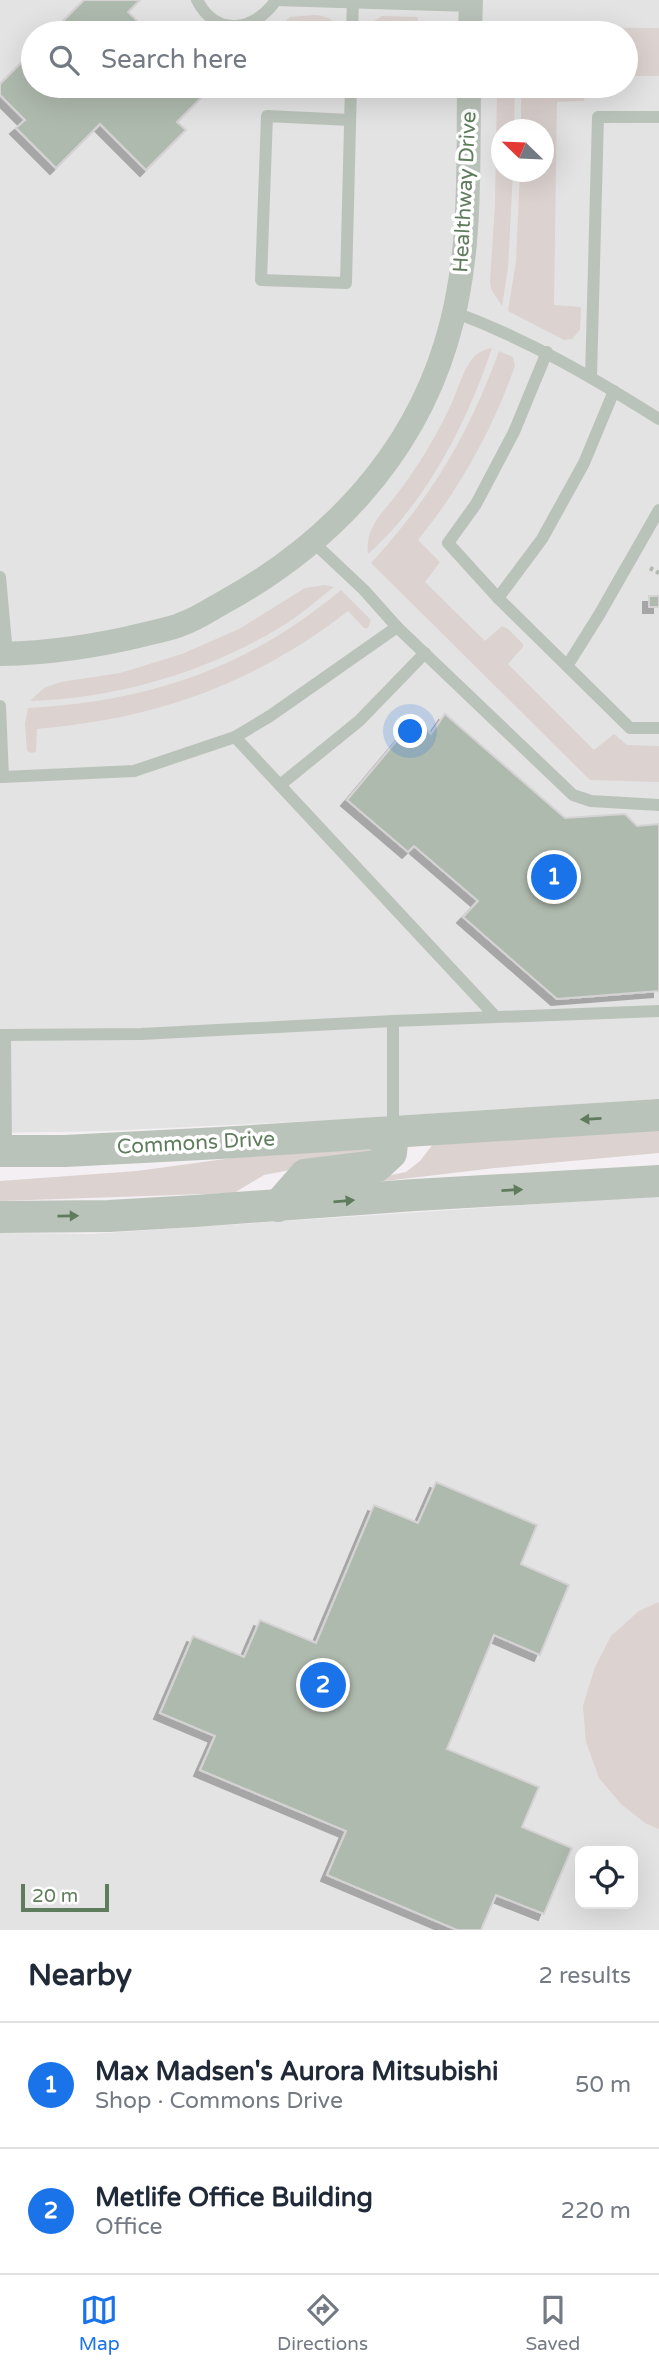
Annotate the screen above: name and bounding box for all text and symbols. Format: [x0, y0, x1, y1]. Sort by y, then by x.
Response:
search box [21, 21, 638, 98]
icon: search [45, 41, 83, 79]
text: Search here [101, 44, 247, 75]
street label: Healthway Drive [448, 111, 482, 273]
north arrow [491, 119, 554, 182]
your location [393, 714, 427, 748]
pin: 1 [531, 851, 577, 903]
one-way arrow [580, 1113, 602, 1124]
street label: Commons Drive [116, 1126, 276, 1160]
one-way arrow [502, 1185, 524, 1196]
one-way arrow [333, 1195, 355, 1206]
one-way arrow [57, 1210, 79, 1222]
pin: 2 [300, 1659, 346, 1711]
map controls [575, 1846, 638, 1909]
button: locate [575, 1846, 638, 1909]
scale bar [21, 1881, 108, 1913]
text: 20 m [32, 1885, 78, 1907]
text: Nearby [28, 1957, 132, 1994]
text: 2 results [538, 1962, 631, 1990]
text: Max Madsen's Aurora Mitsubishi [95, 2056, 499, 2087]
text: 1 [44, 2071, 58, 2099]
text: 50 m [575, 2071, 631, 2099]
text: Shop · Commons Drive [95, 2087, 343, 2115]
text: Metlife Office Building [95, 2182, 373, 2213]
text: 2 [44, 2197, 58, 2225]
text: 220 m [561, 2197, 631, 2225]
text: Office [95, 2213, 163, 2241]
tab: Map [79, 2291, 120, 2355]
tab: Directions [277, 2291, 368, 2355]
tab: Saved [525, 2291, 580, 2355]

